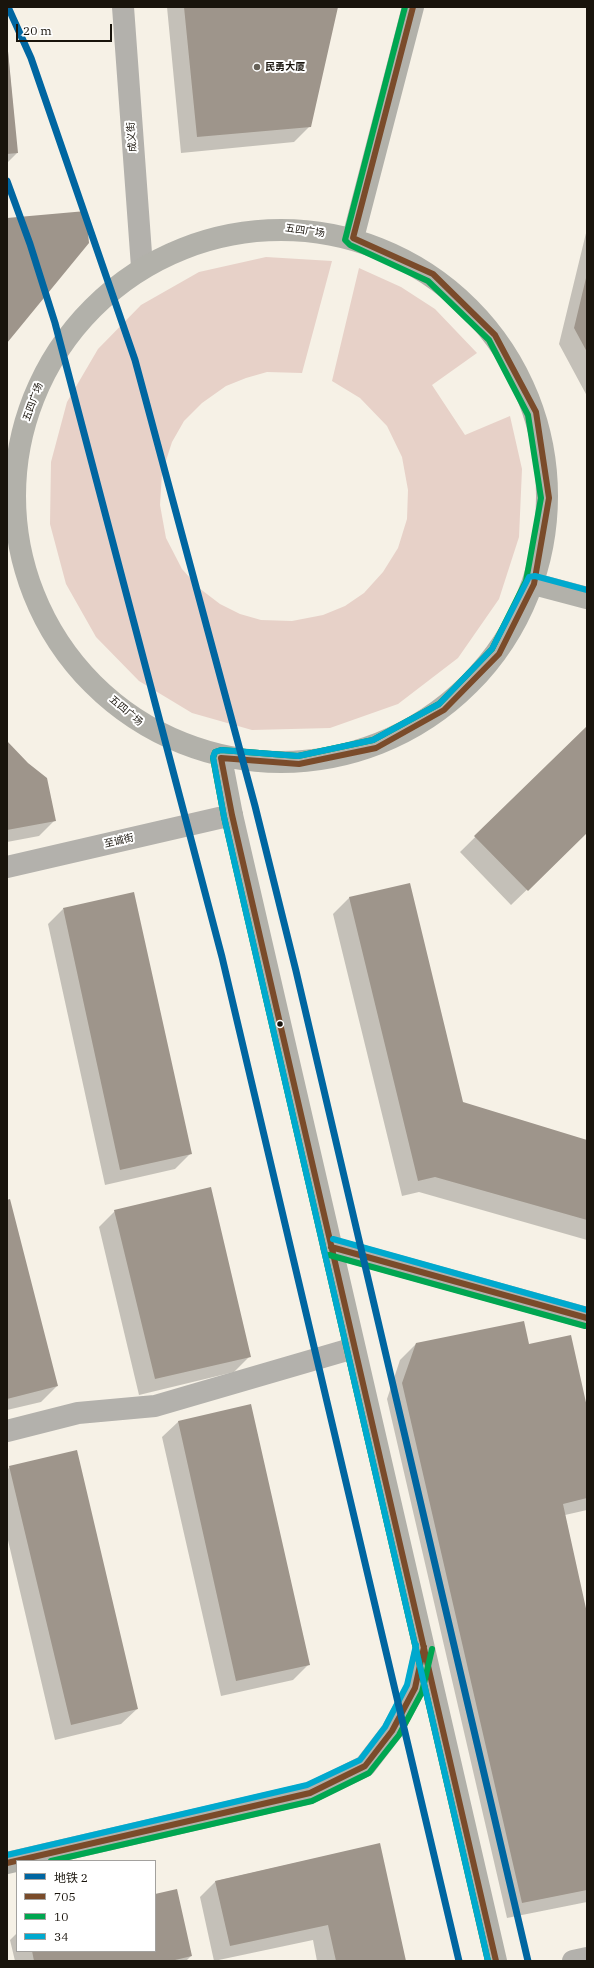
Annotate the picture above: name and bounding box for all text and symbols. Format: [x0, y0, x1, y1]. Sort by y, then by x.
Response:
scale bar [18, 16, 114, 42]
text: 20 m [23, 23, 52, 38]
place label: 民勇大厦 [265, 61, 305, 73]
marker: 民勇大厦 [252, 62, 262, 72]
street label: 成义街 [125, 122, 139, 152]
street label: 五四广场 [284, 222, 326, 240]
street label: 五四广场 [21, 381, 45, 423]
street label: 五四广场 [107, 694, 145, 728]
street label: 至诚街 [103, 832, 135, 850]
unlabelled marker [275, 1019, 285, 1029]
legend [16, 1860, 156, 1952]
text: 地铁 2 [54, 1870, 88, 1885]
text: 705 [54, 1889, 76, 1904]
text: 10 [54, 1909, 68, 1924]
text: 34 [54, 1929, 68, 1944]

